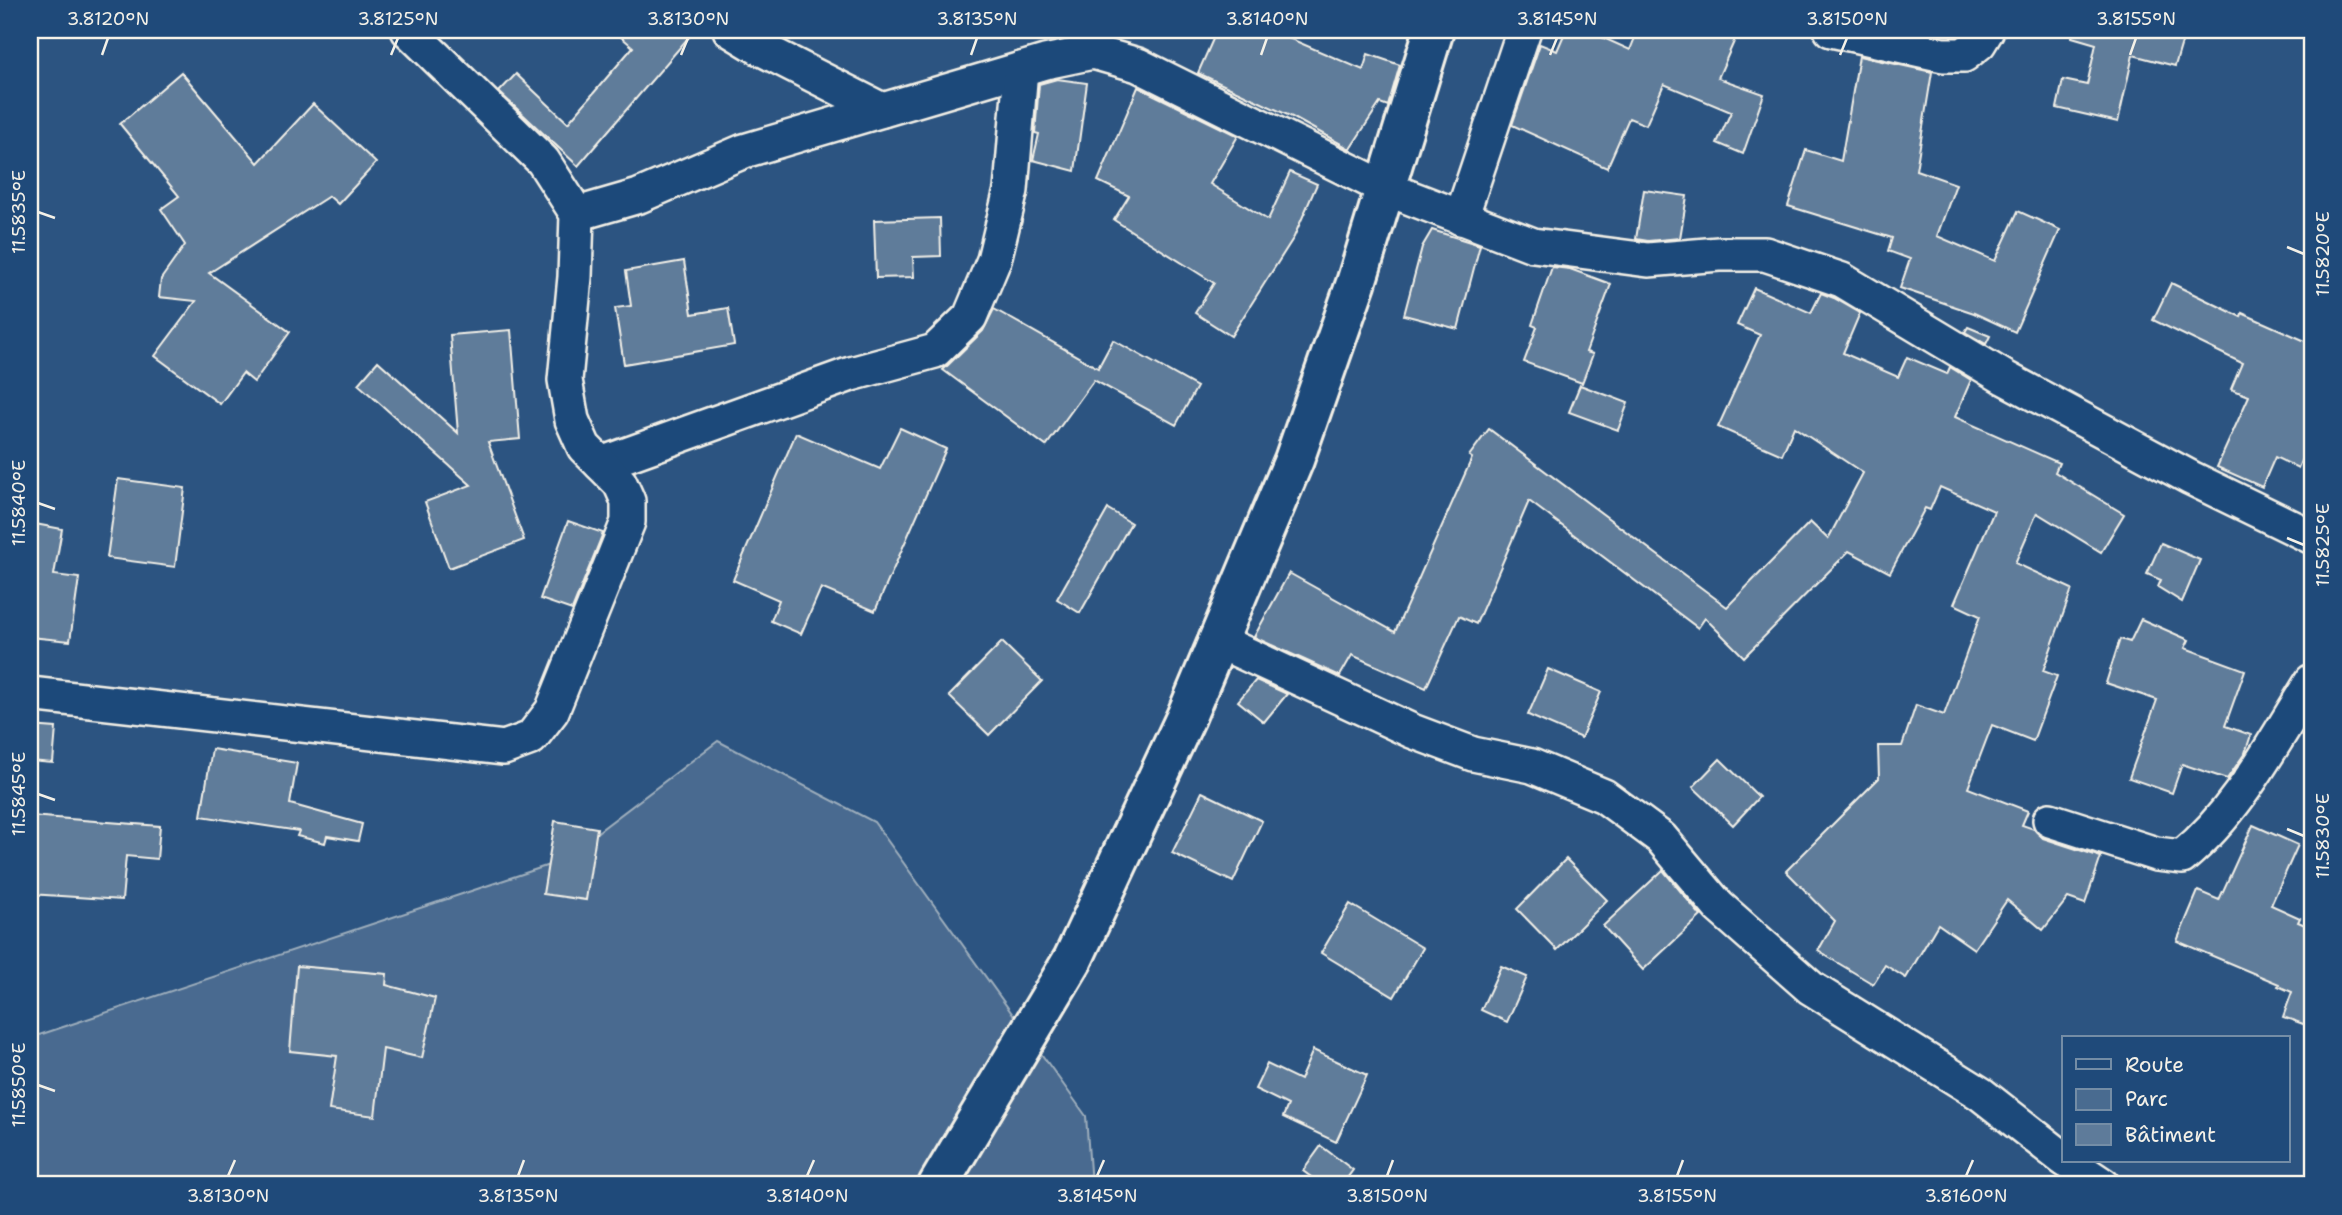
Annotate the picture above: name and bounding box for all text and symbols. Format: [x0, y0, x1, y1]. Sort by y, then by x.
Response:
text: 3.8120°N [67, 7, 149, 31]
text: 3.8125°N [357, 7, 439, 31]
text: 3.8130°N [647, 7, 729, 31]
text: 3.8135°N [937, 7, 1017, 31]
text: 3.8140°N [1226, 7, 1308, 31]
text: 3.8145°N [1517, 7, 1597, 31]
text: 3.8150°N [1806, 7, 1888, 31]
text: 3.8155°N [2096, 7, 2176, 31]
text: 11.5835°E [7, 170, 31, 254]
text: 11.5820°E [2311, 211, 2335, 297]
text: 11.5840°E [7, 460, 31, 546]
text: 11.5825°E [2311, 503, 2335, 587]
text: 11.5845°E [7, 752, 31, 836]
text: 11.5830°E [2311, 793, 2335, 879]
legend [2062, 1036, 2290, 1162]
text: 11.5850°E [7, 1042, 31, 1128]
text: Route [2125, 1051, 2184, 1079]
text: Parc [2125, 1085, 2168, 1113]
text: Bâtiment [2125, 1121, 2216, 1149]
text: 3.8130°N [187, 1184, 269, 1208]
text: 3.8135°N [478, 1184, 558, 1208]
text: 3.8140°N [766, 1184, 848, 1208]
text: 3.8145°N [1057, 1184, 1137, 1208]
text: 3.8150°N [1346, 1184, 1428, 1208]
text: 3.8155°N [1637, 1184, 1717, 1208]
text: 3.8160°N [1925, 1184, 2007, 1208]

